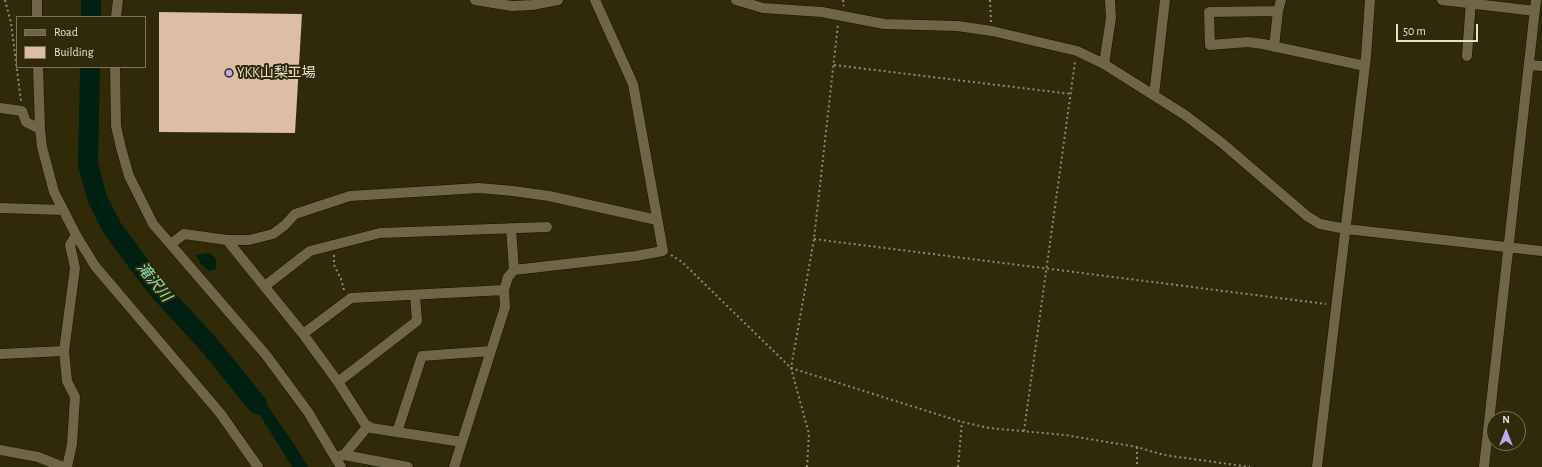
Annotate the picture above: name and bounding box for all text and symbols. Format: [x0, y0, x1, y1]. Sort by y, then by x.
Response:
legend [16, 16, 146, 68]
scale bar [1398, 16, 1480, 42]
text: 50 m [1403, 25, 1426, 37]
text: Road [54, 26, 78, 38]
text: Building [54, 46, 94, 58]
place label: YKK山梨工場 [237, 65, 316, 81]
marker: YKK山梨工場 [224, 68, 234, 78]
water label: 滝沢川 [133, 259, 175, 305]
north arrow [1486, 411, 1526, 451]
text: N [1502, 414, 1510, 425]

